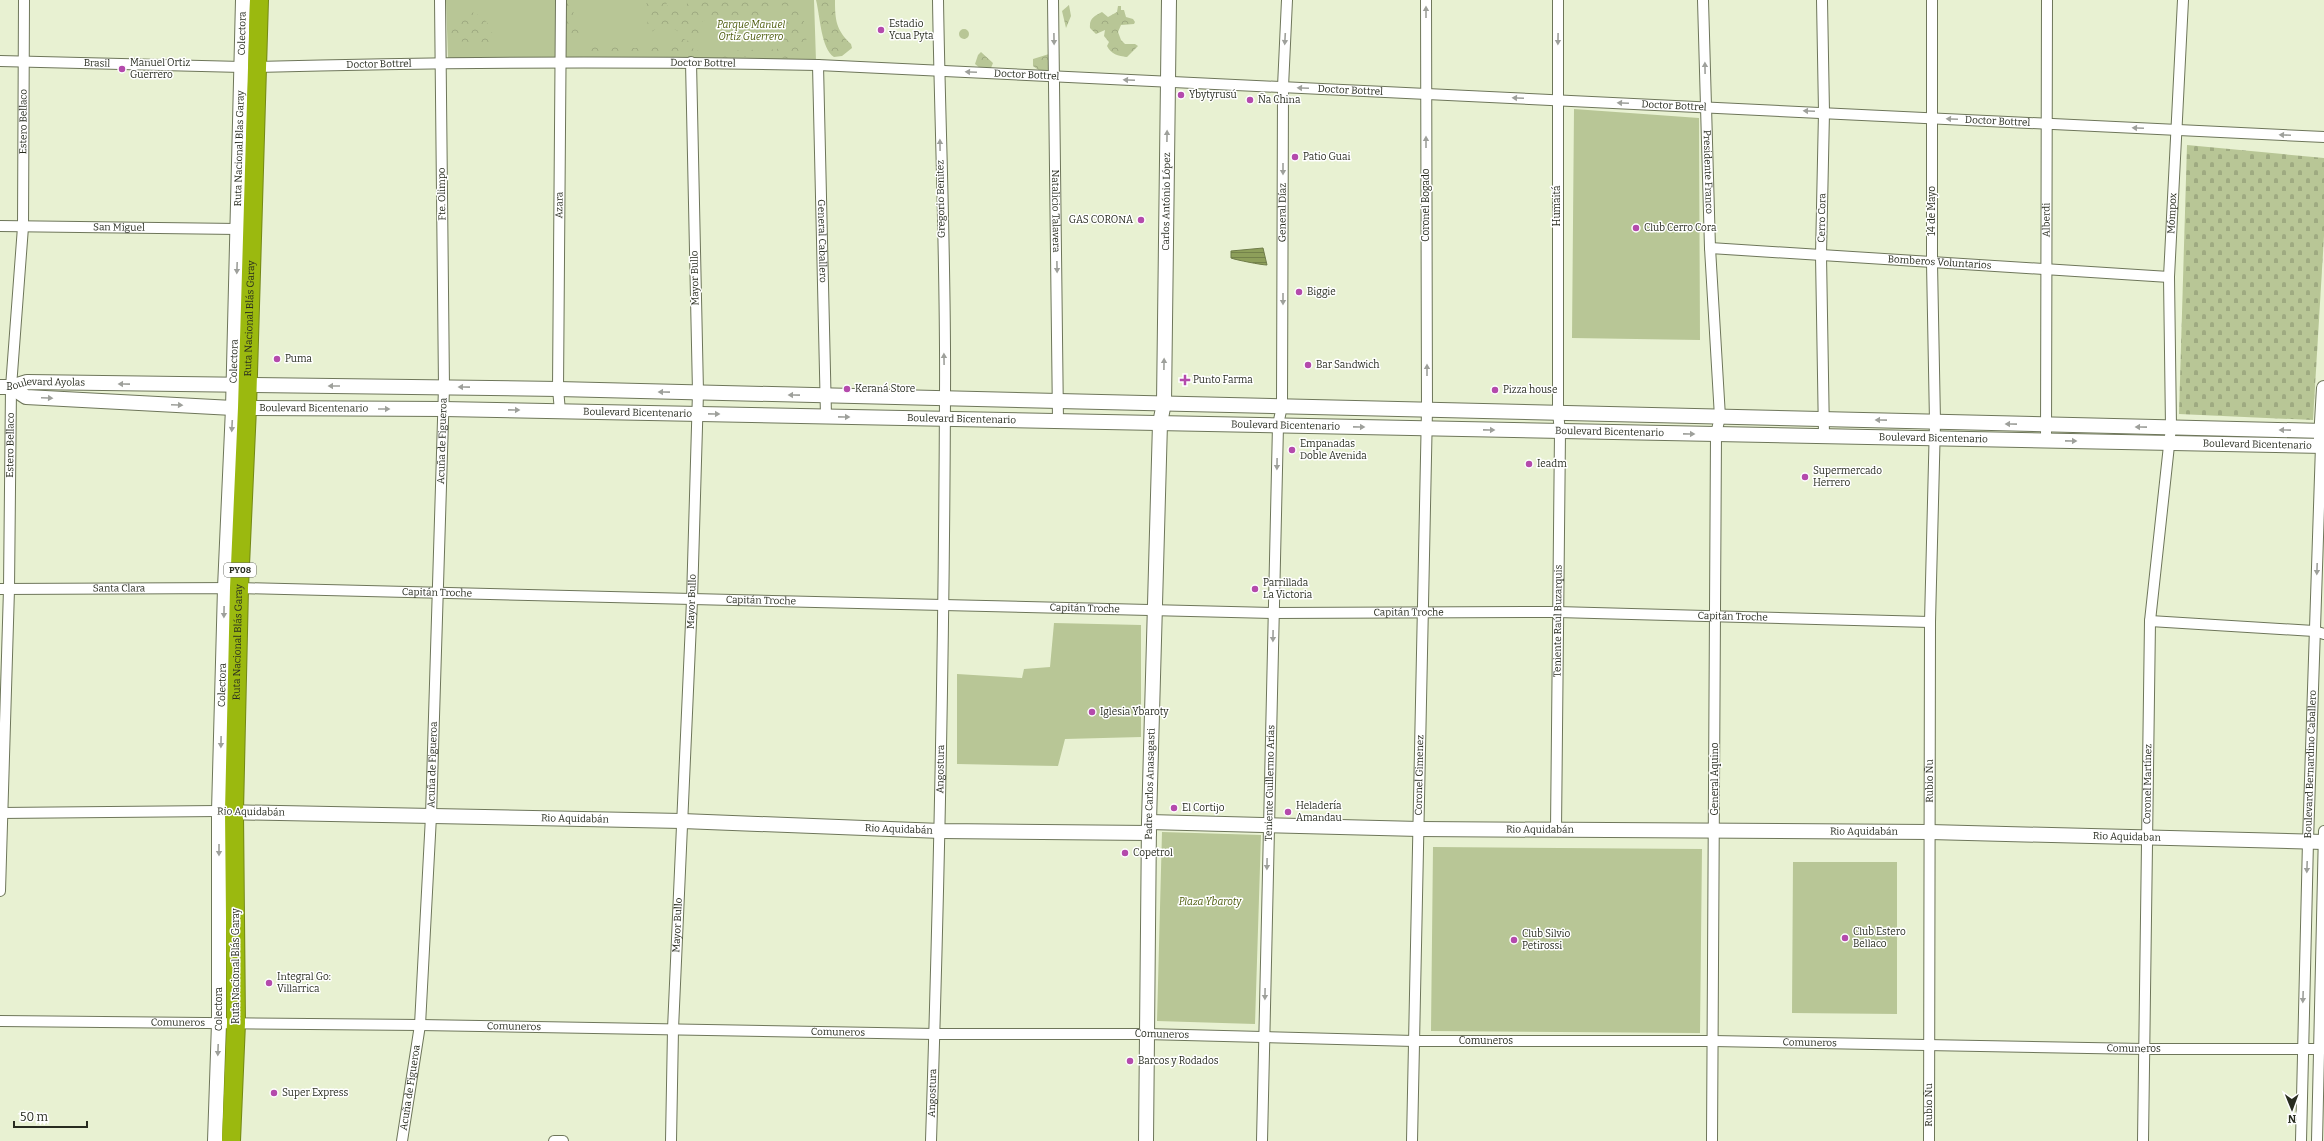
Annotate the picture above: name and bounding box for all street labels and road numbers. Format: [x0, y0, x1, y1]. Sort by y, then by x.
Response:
street label: Colectora [236, 11, 249, 56]
street label: Brasil [84, 57, 110, 70]
street label: Doctor Bottrel [670, 57, 736, 70]
street label: Doctor Bottrel [346, 58, 412, 71]
street label: Doctor Bottrel [994, 67, 1060, 83]
street label: Doctor Bottrel [1317, 83, 1383, 98]
street label: Estero Bellaco [17, 89, 30, 154]
street label: Ruta Nacional Blas Garay [232, 90, 247, 207]
street label: Doctor Bottrel [1641, 98, 1707, 113]
street label: Doctor Bottrel [1965, 114, 2031, 129]
street label: Presidente Franco [1701, 130, 1715, 214]
street label: Carlos António López [1160, 152, 1173, 251]
street label: Gregorio Benitez [934, 160, 948, 238]
street label: Fte. Olimpo [436, 167, 448, 221]
street label: Coronel Bogado [1420, 168, 1432, 242]
street label: Natalicio Talavera [1049, 170, 1062, 253]
street label: General Díaz [1276, 183, 1289, 242]
street label: Humaitá [1551, 185, 1563, 227]
street label: 14 de Mayo [1926, 186, 1938, 236]
street label: Azara [553, 191, 566, 219]
street label: Mómpox [2165, 192, 2179, 234]
street label: Cerro Cora [1816, 193, 1828, 243]
street label: General Caballero [815, 199, 829, 283]
street label: Alberdi [2040, 203, 2053, 237]
street label: San Miguel [93, 221, 145, 234]
street label: Mayor Bullo [689, 250, 701, 306]
street label: Bomberos Voluntarios [1887, 253, 1992, 272]
street label: Ruta Nacional Blás Garay [242, 260, 257, 377]
street label: Colectora [228, 339, 241, 384]
street label: Boulevard Ayolas [6, 376, 85, 393]
street label: Acuña de Figueroa [435, 397, 450, 484]
street label: Boulevard Bicentenario [259, 402, 368, 415]
street label: Boulevard Bicentenario [583, 406, 693, 420]
street label: Estero Bellaco [4, 412, 17, 478]
street label: Boulevard Bicentenario [907, 412, 1016, 426]
street label: Boulevard Bicentenario [1231, 419, 1340, 433]
street label: Boulevard Bicentenario [1555, 425, 1664, 439]
street label: Boulevard Bicentenario [1879, 431, 1988, 445]
street label: Boulevard Bicentenario [2203, 438, 2312, 452]
road number: PY08 [224, 563, 256, 577]
street label: Teniente Raúl Buzarquis [1551, 564, 1565, 677]
street label: Mayor Bullo [685, 573, 699, 629]
street label: Santa Clara [93, 582, 146, 595]
street label: Ruta Nacional Blás Garay [230, 583, 245, 700]
street label: Capitán Troche [402, 586, 472, 600]
street label: Capitán Troche [726, 594, 796, 607]
street label: Capitán Troche [1049, 602, 1120, 615]
street label: Capitán Troche [1374, 606, 1444, 619]
street label: Capitán Troche [1697, 610, 1768, 624]
street label: Colectora [216, 662, 229, 707]
street label: Boulevard Bernardino Caballero [2302, 689, 2319, 839]
street label: Acuña de Figueroa [425, 721, 440, 808]
street label: Teniente Guillermo Arias [1263, 724, 1277, 842]
street label: Padre Carlos Anasagasti [1143, 728, 1158, 840]
street label: Coronel Gimenez [1413, 734, 1426, 816]
street label: General Aquino [1709, 742, 1721, 816]
street label: Angostura [934, 744, 947, 794]
street label: Coronel Martínez [2141, 744, 2154, 824]
street label: Rubio Ñu [1923, 759, 1936, 803]
street label: Rio Aquidabán [217, 805, 286, 819]
street label: Rio Aquidabán [541, 812, 610, 826]
street label: Rio Aquidabán [865, 822, 934, 837]
street label: Rio Aquidabán [1506, 824, 1575, 836]
street label: Rio Aquidabán [1830, 825, 1899, 838]
street label: Rio Aquidaban [2093, 830, 2162, 844]
street label: Mayor Bullo [670, 897, 685, 953]
street label: Ruta Nacional Blás Garay [230, 907, 242, 1024]
street label: Colectora [213, 986, 225, 1031]
street label: Comuneros [151, 1016, 205, 1029]
street label: Comuneros [487, 1020, 541, 1033]
street label: Comuneros [811, 1026, 865, 1039]
street label: Comuneros [1135, 1028, 1189, 1041]
street label: Comuneros [1459, 1035, 1513, 1047]
street label: Comuneros [1783, 1036, 1837, 1049]
street label: Comuneros [2107, 1042, 2161, 1055]
street label: Acuña de Figueroa [398, 1043, 423, 1131]
street label: Angostura [926, 1068, 939, 1118]
street label: Rubio Ñu [1922, 1083, 1935, 1127]

